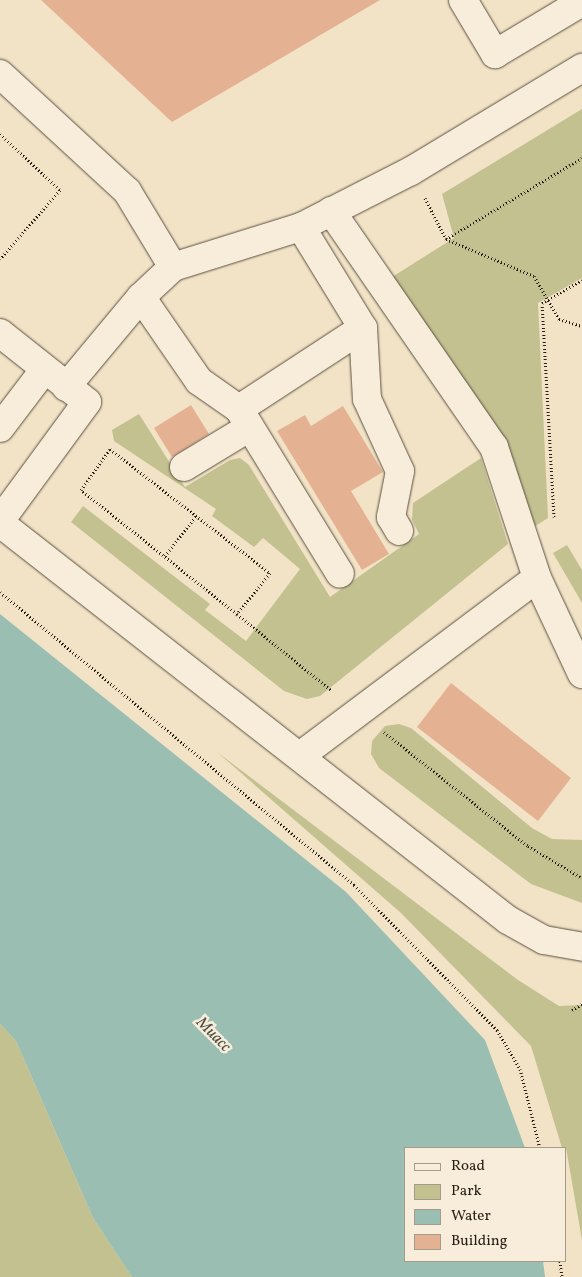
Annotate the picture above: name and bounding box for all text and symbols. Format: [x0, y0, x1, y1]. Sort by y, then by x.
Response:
water label: Миасс [192, 1014, 234, 1056]
legend [404, 1147, 567, 1262]
text: Road [451, 1156, 485, 1177]
text: Park [451, 1181, 482, 1202]
text: Water [451, 1206, 491, 1227]
text: Building [451, 1231, 507, 1252]

